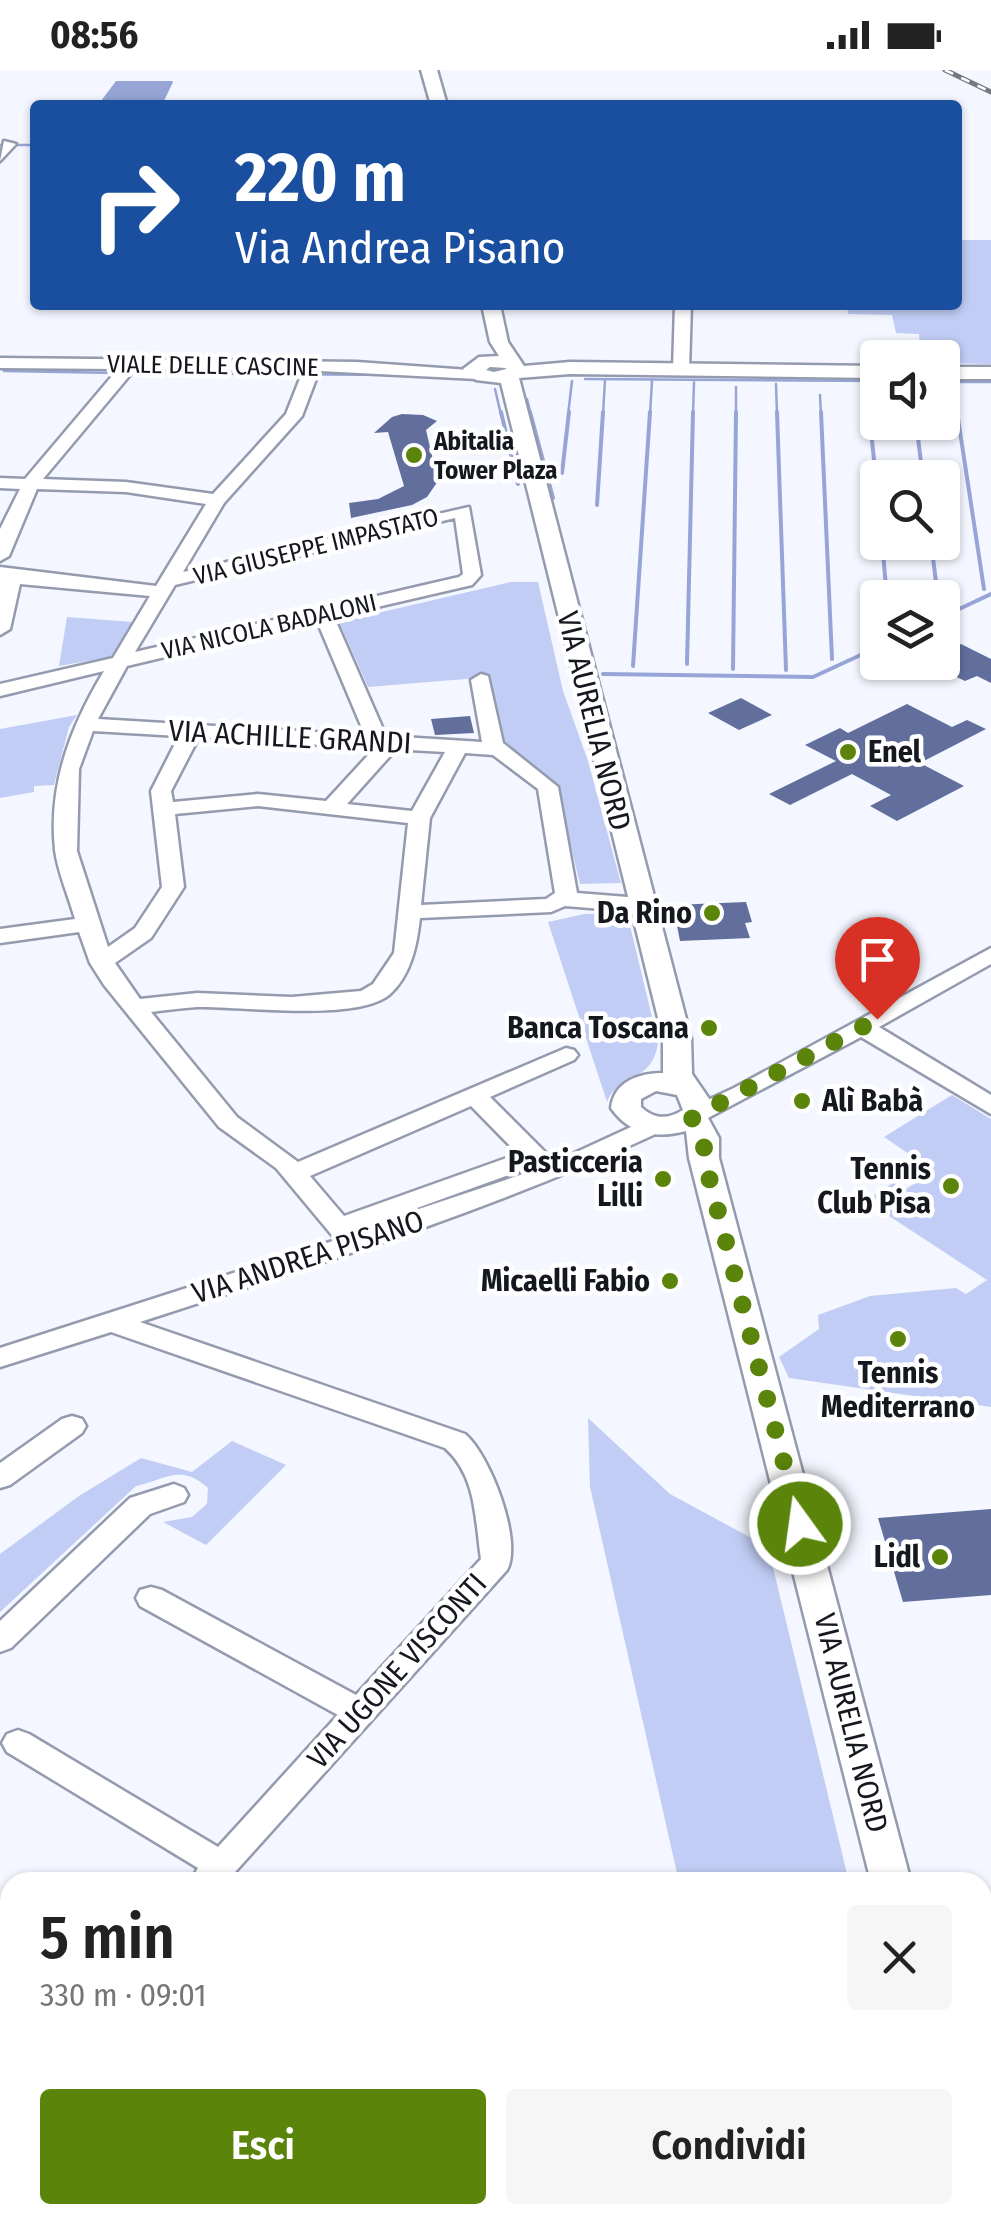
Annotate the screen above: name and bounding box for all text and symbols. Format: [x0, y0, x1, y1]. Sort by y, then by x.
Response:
text: 08:56 [50, 12, 138, 58]
text: 220 m [235, 136, 406, 220]
icon: right [70, 140, 200, 270]
text: Via Andrea Pisano [235, 221, 565, 275]
map controls [860, 340, 960, 680]
button: sound [860, 340, 960, 440]
street label: VIALE DELLE CASCINE [107, 349, 319, 383]
place label: Abitalia Tower Plaza [433, 427, 558, 486]
marker: Abitalia Tower Plaza [403, 444, 425, 466]
button: search [860, 460, 960, 560]
street label: VIA GIUSEPPE IMPASTATO [191, 502, 442, 592]
button: layers [860, 580, 960, 680]
street label: VIA NICOLA BADALONI [159, 588, 380, 666]
street label: VIA AURELIA NORD [549, 608, 639, 834]
street label: VIA ACHILLE GRANDI [168, 713, 412, 761]
place label: Enel [868, 734, 922, 770]
marker: Enel [837, 741, 859, 763]
place label: Da Rino [597, 895, 692, 931]
marker: Da Rino [701, 902, 723, 924]
pin [835, 917, 920, 1020]
icon: arrive [850, 932, 905, 987]
place label: Banca Toscana [507, 1010, 689, 1046]
marker: Banca Toscana [698, 1017, 720, 1039]
place label: Alì Babà [821, 1083, 923, 1119]
marker: Alì Babà [791, 1090, 813, 1112]
place label: Pasticceria Lilli [508, 1144, 643, 1214]
place label: Tennis Club Pisa [817, 1151, 931, 1221]
marker: Pasticceria Lilli [652, 1168, 674, 1190]
marker: Tennis Club Pisa [940, 1175, 962, 1197]
street label: VIA ANDREA PISANO [187, 1203, 429, 1311]
place label: Micaelli Fabio [481, 1263, 650, 1299]
marker: Micaelli Fabio [659, 1270, 681, 1292]
marker: Tennis Mediterrano [887, 1328, 909, 1350]
place label: Tennis Mediterrano [821, 1355, 975, 1425]
position arrow [748, 1472, 852, 1576]
place label: Lidl [874, 1539, 921, 1575]
marker: Lidl [929, 1546, 951, 1568]
street label: VIA UGONE VISCONTI [300, 1566, 494, 1776]
street label: VIA AURELIA NORD [806, 1610, 896, 1836]
text: 5 min [40, 1902, 175, 1974]
button: close [847, 1905, 952, 2010]
text: 330 m · 09:01 [40, 1976, 207, 2014]
button: Esci [40, 2089, 486, 2204]
button: Condividi [506, 2089, 952, 2204]

